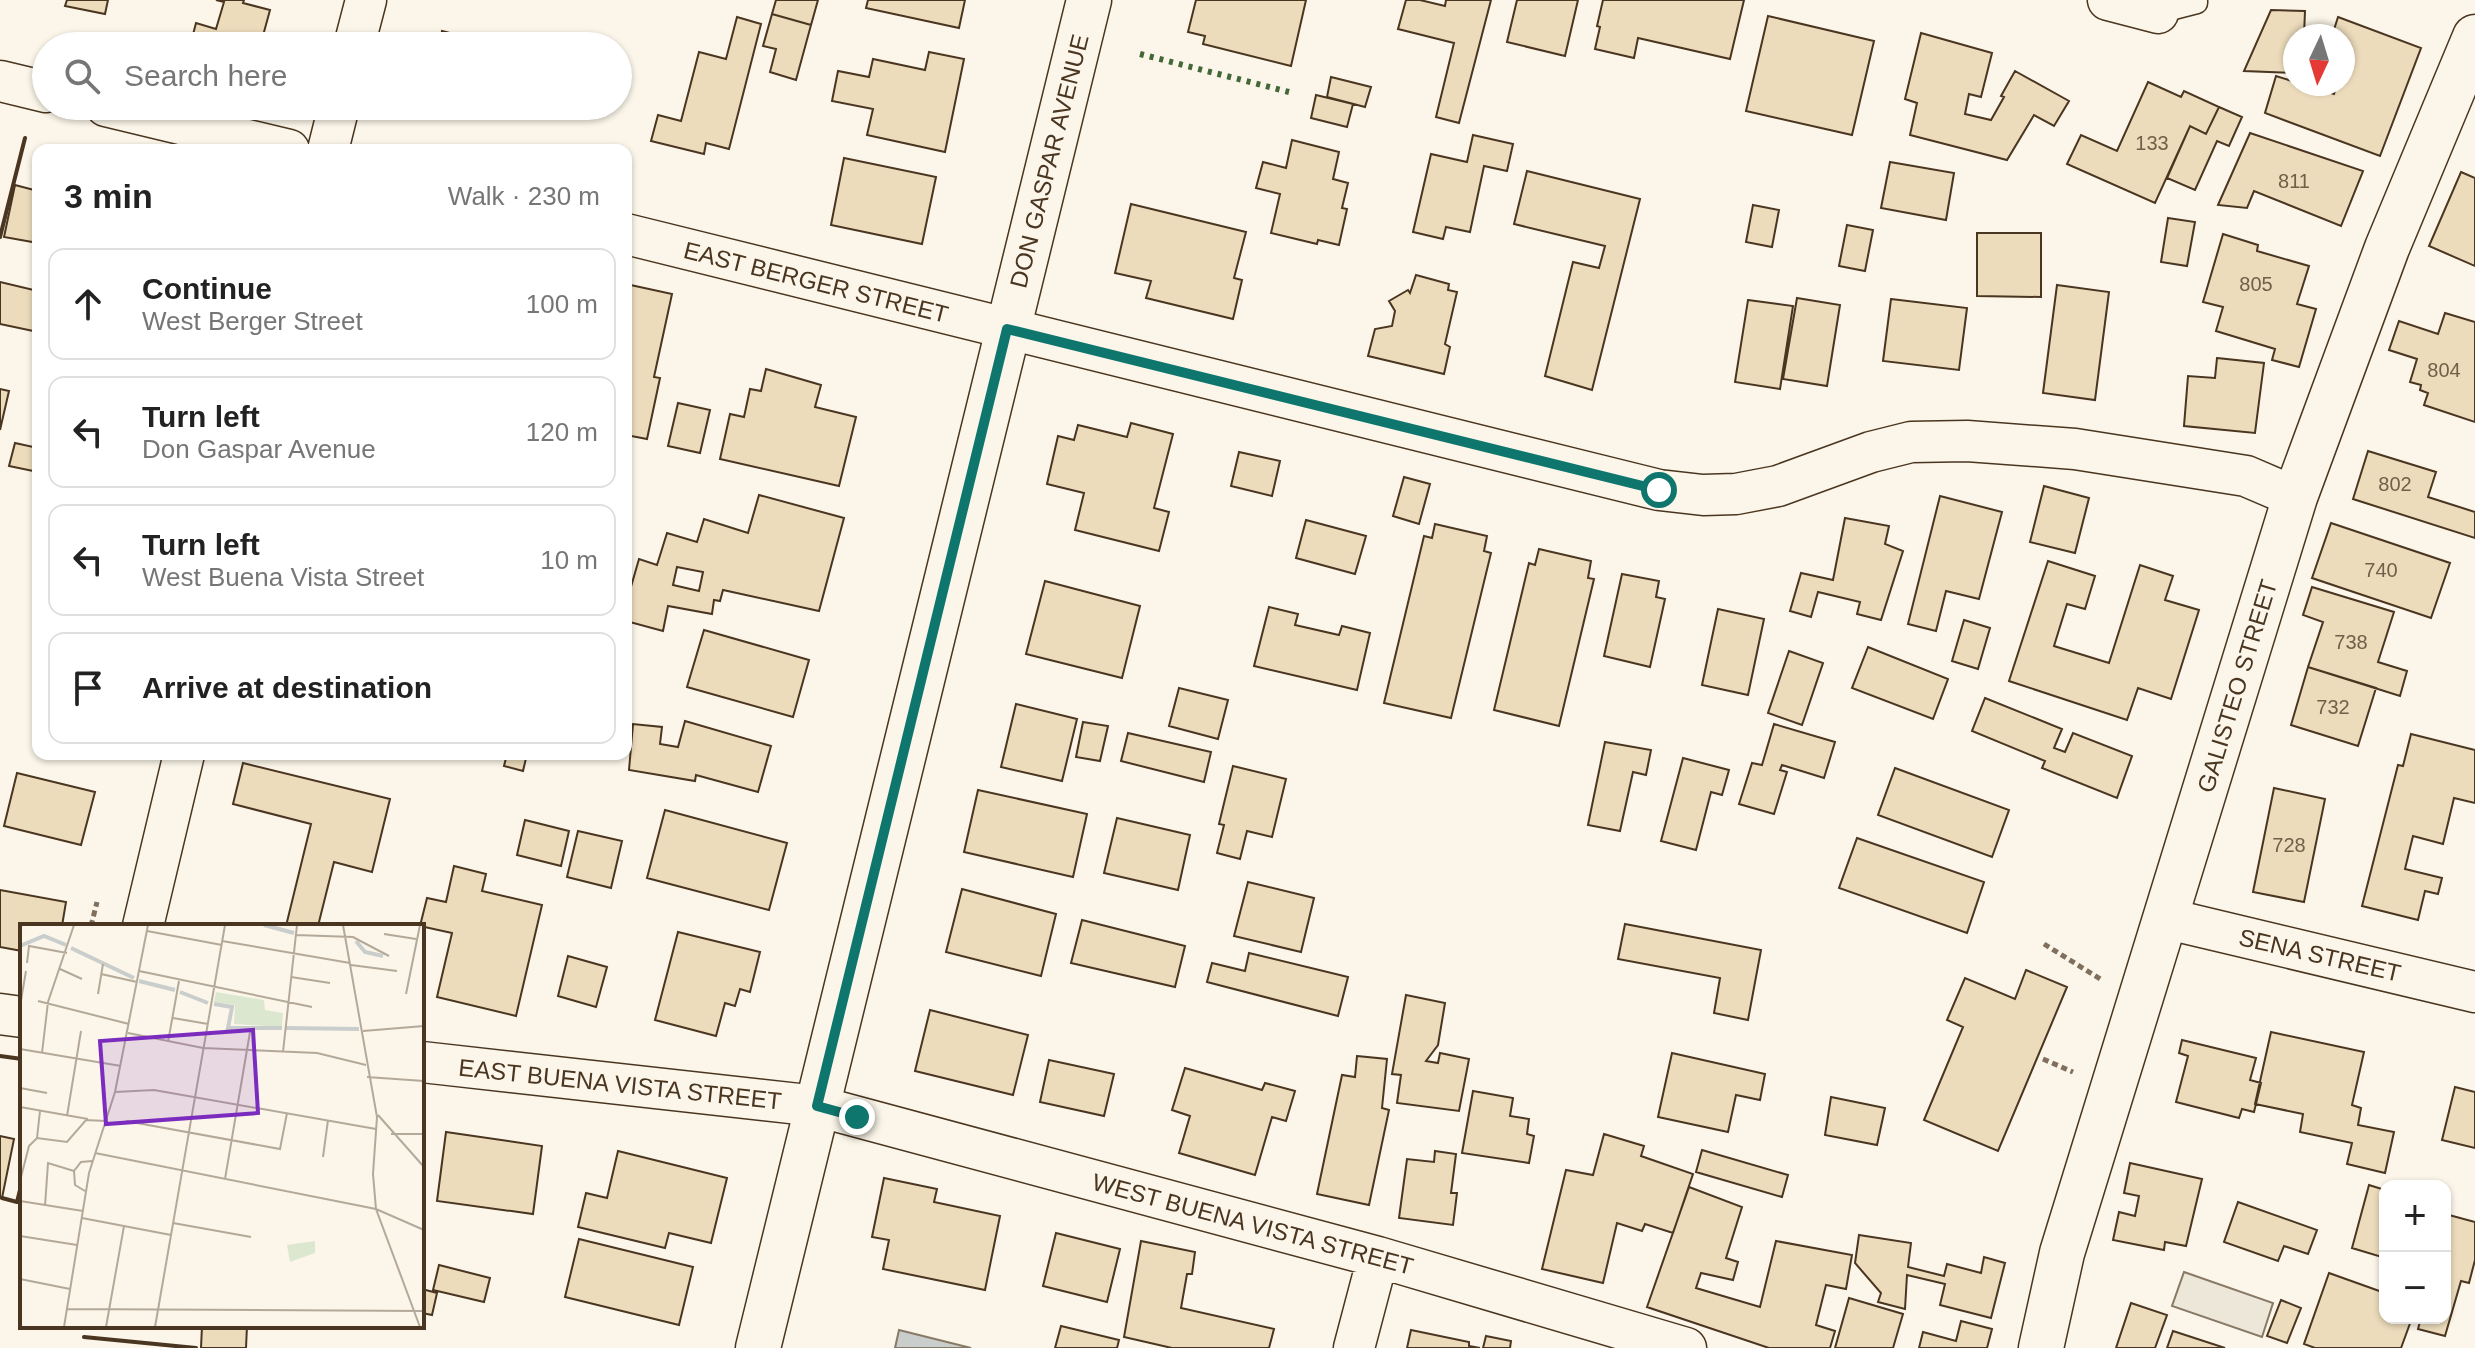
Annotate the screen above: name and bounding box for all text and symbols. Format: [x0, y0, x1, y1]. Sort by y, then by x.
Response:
north arrow [2283, 24, 2355, 96]
street label: DON GASPAR AVENUE [1004, 31, 1094, 291]
search box [32, 32, 632, 120]
icon: search [60, 54, 104, 98]
text: Search here [124, 59, 287, 92]
house number: 133 [2135, 132, 2169, 154]
house number: 811 [2278, 170, 2310, 192]
text: 3 min [64, 177, 153, 215]
text: Walk · 230 m [448, 181, 600, 211]
street label: EAST BERGER STREET [681, 236, 951, 328]
text: Continue [142, 272, 272, 305]
house number: 805 [2239, 273, 2273, 295]
icon: ahead [66, 282, 110, 326]
text: 100 m [526, 289, 598, 319]
text: West Berger Street [142, 306, 363, 336]
house number: 804 [2427, 359, 2461, 381]
text: Turn left [142, 400, 260, 433]
icon: left [66, 410, 110, 454]
text: 120 m [526, 417, 598, 447]
text: Don Gaspar Avenue [142, 434, 376, 464]
route start [1641, 472, 1677, 508]
house number: 802 [2378, 473, 2412, 495]
text: Turn left [142, 528, 260, 561]
icon: left [66, 538, 110, 582]
text: 10 m [540, 545, 598, 575]
house number: 740 [2364, 559, 2398, 581]
text: West Buena Vista Street [142, 562, 424, 592]
street label: GALISTEO STREET [2192, 576, 2282, 796]
house number: 738 [2334, 631, 2368, 653]
icon: arrive [66, 666, 110, 710]
text: Arrive at destination [142, 671, 432, 704]
house number: 732 [2316, 696, 2350, 718]
house number: 728 [2272, 834, 2306, 856]
street label: SENA STREET [2236, 923, 2404, 987]
inset map [20, 924, 424, 1328]
street label: EAST BUENA VISTA STREET [457, 1054, 783, 1114]
route end [839, 1099, 875, 1135]
street label: WEST BUENA VISTA STREET [1090, 1168, 1417, 1280]
map controls [2379, 1180, 2451, 1324]
button: + [2379, 1180, 2451, 1252]
button: − [2379, 1252, 2451, 1324]

